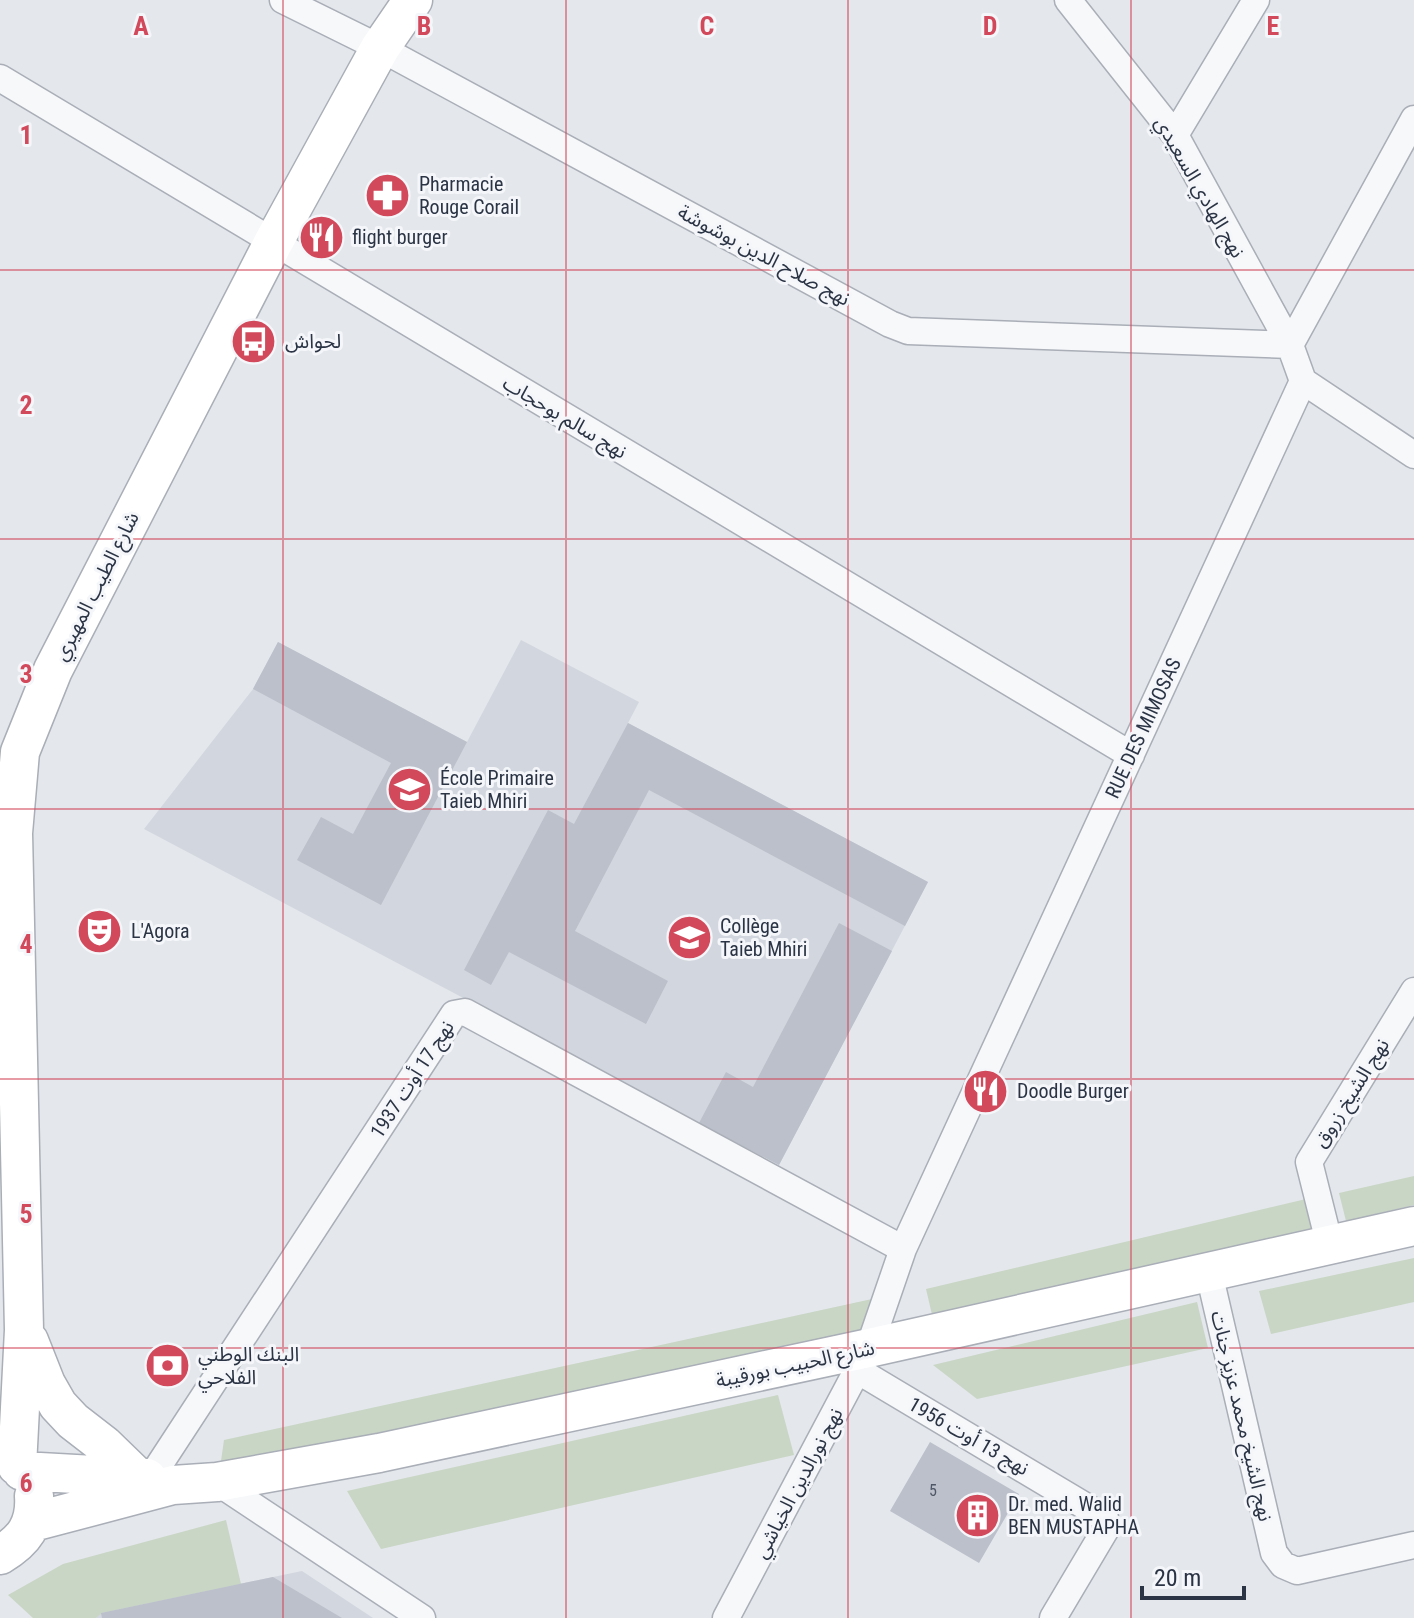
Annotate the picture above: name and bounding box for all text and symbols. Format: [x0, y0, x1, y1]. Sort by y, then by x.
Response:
text: A [133, 11, 149, 41]
text: B [417, 11, 431, 41]
text: C [700, 11, 715, 41]
text: D [983, 11, 997, 41]
text: E [1267, 11, 1280, 41]
street label: نهج الهادي السعيدي [1147, 112, 1250, 264]
text: 1 [19, 120, 33, 150]
pharmacy icon: Pharmacie Rouge Corail [364, 172, 412, 220]
place label: Pharmacie Rouge Corail [419, 172, 519, 219]
street label: نهج صلاح الدين بوشوشة [672, 199, 854, 313]
restaurant icon: flight burger [297, 213, 345, 261]
place label: flight burger [352, 225, 447, 249]
bus stop icon: لحواش [230, 317, 278, 365]
place label: لحواش [285, 329, 341, 353]
street label: نهج سالم بوحجاب [497, 370, 631, 466]
text: 2 [19, 390, 33, 420]
street label: شارع الطيب المهيري [48, 508, 147, 666]
street label: RUE DES MIMOSAS [1100, 654, 1186, 802]
text: 3 [19, 659, 33, 689]
school or university icon: École Primaire Taieb Mhiri [385, 766, 433, 814]
place label: École Primaire Taieb Mhiri [440, 766, 554, 813]
theatre icon: L'Agora [76, 907, 124, 955]
school or university icon: Collège Taieb Mhiri [665, 914, 713, 962]
place label: Collège Taieb Mhiri [720, 914, 807, 961]
place label: L'Agora [131, 919, 190, 943]
text: 4 [19, 929, 33, 959]
street label: نهج 17 أوت 1937 [365, 1016, 461, 1144]
street label: نهج الشيخ زروق [1308, 1034, 1397, 1154]
restaurant icon: Doodle Burger [962, 1067, 1010, 1115]
place label: Doodle Burger [1017, 1079, 1129, 1103]
text: 5 [19, 1199, 33, 1229]
street label: نهج الشيخ محمد عزيز جنات [1203, 1308, 1278, 1524]
street label: شارع الحبيب بورقيبة [713, 1335, 877, 1395]
bank icon: البنك الوطني الفلاحي [143, 1342, 191, 1390]
place label: البنك الوطني الفلاحي [198, 1342, 299, 1393]
street label: نهج 13 أوت 1956 [903, 1392, 1033, 1483]
street label: نهج نورالدين الخياشي [748, 1404, 851, 1564]
text: 6 [19, 1468, 33, 1498]
house number: 5 [929, 1481, 937, 1500]
building icon: Dr. med. Walid BEN MUSTAPHA [953, 1492, 1001, 1540]
place label: Dr. med. Walid BEN MUSTAPHA [1008, 1492, 1139, 1539]
scale bar [1142, 1550, 1244, 1600]
text: 20 m [1154, 1564, 1201, 1592]

